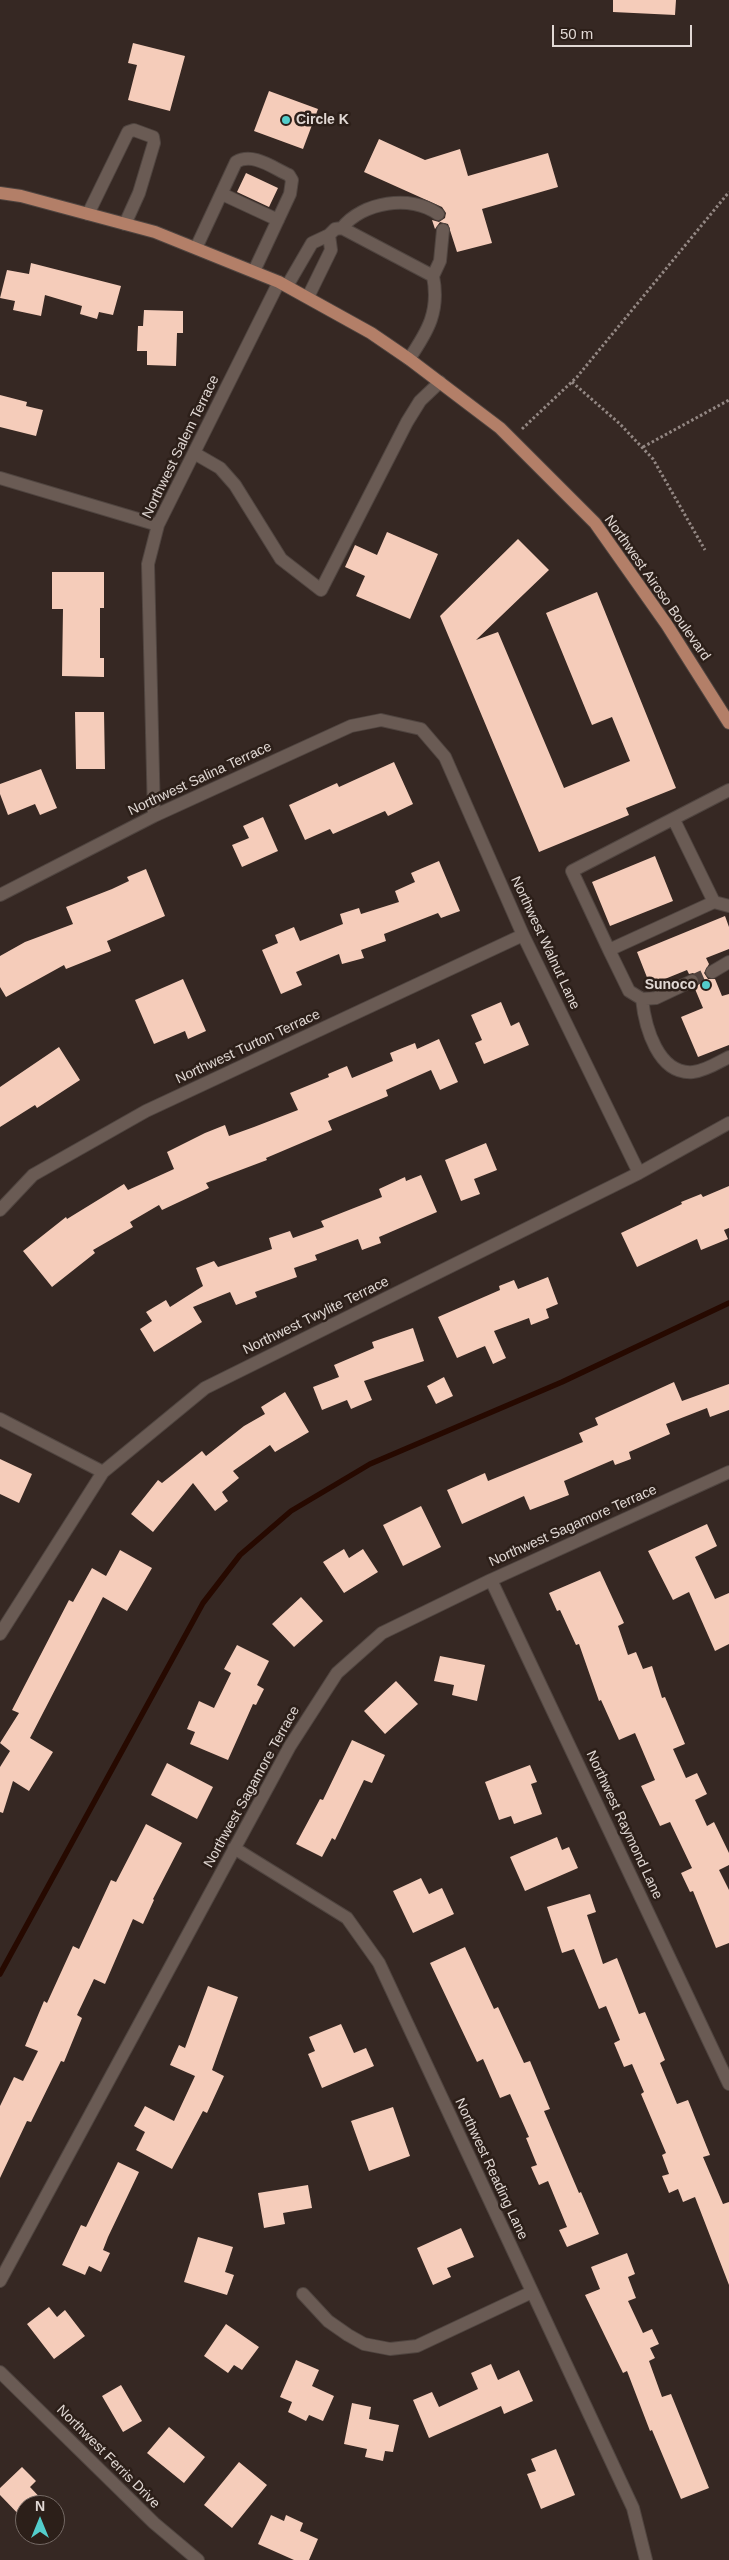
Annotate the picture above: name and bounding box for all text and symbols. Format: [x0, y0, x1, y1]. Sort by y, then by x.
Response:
scale bar [554, 15, 694, 47]
text: 50 m [560, 25, 593, 42]
place label: Circle K [296, 112, 349, 128]
marker: Circle K [280, 114, 292, 126]
street label: Northwest Salem Terrace [139, 373, 223, 521]
street label: Northwest Airoso Boulevard [600, 512, 714, 664]
street label: Northwest Salina Terrace [126, 738, 274, 820]
street label: Northwest Walnut Lane [507, 874, 583, 1012]
place label: Sunoco [645, 977, 696, 993]
marker: Sunoco [700, 979, 712, 991]
street label: Northwest Turton Terrace [173, 1006, 323, 1088]
street label: Northwest Twylite Terrace [240, 1273, 392, 1359]
street label: Northwest Sagamore Terrace [486, 1481, 660, 1571]
street label: Northwest Sagamore Terrace [201, 1703, 303, 1871]
street label: Northwest Raymond Lane [582, 1748, 666, 1902]
street label: Northwest Reading Lane [451, 2096, 531, 2242]
street label: Northwest Ferris Drive [53, 2402, 163, 2512]
north arrow [15, 2495, 65, 2545]
text: N [35, 2498, 45, 2514]

